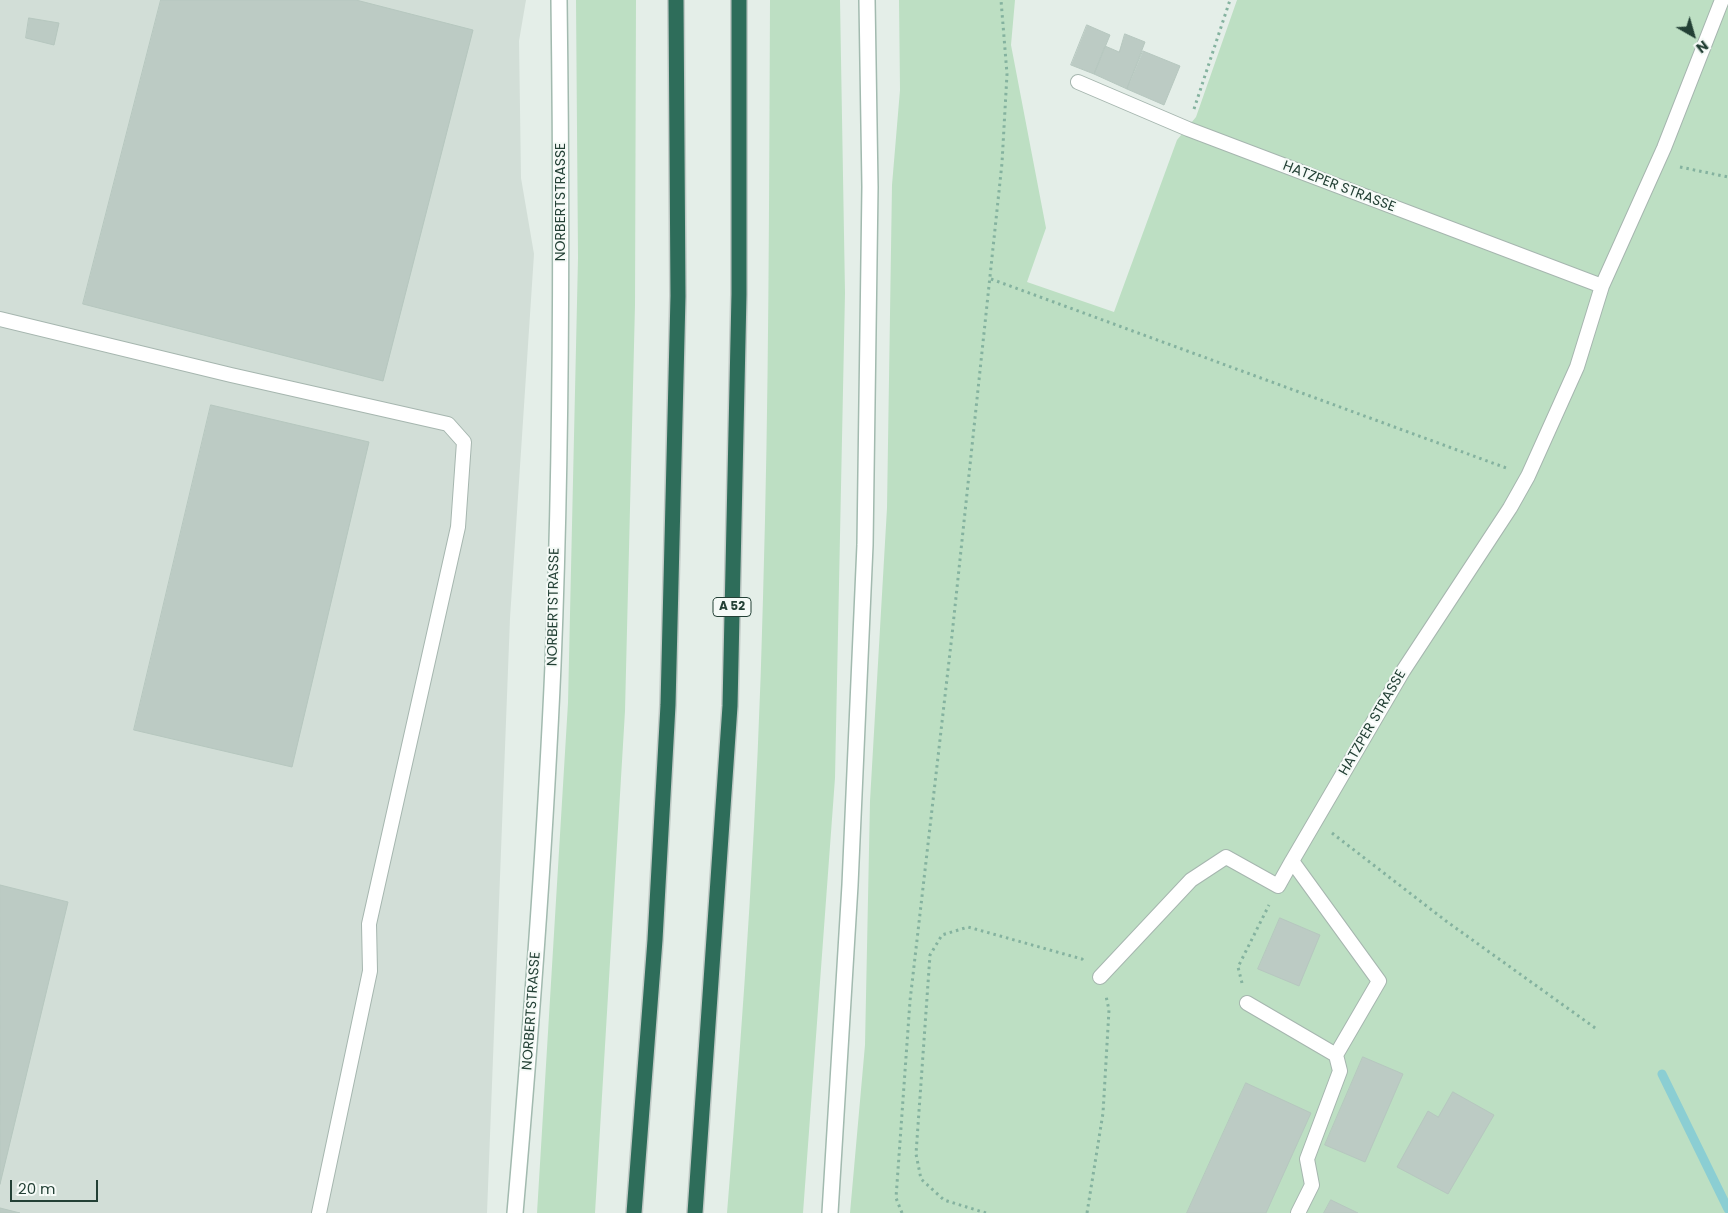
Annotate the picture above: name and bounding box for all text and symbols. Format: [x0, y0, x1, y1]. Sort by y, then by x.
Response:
north arrow [1668, 10, 1718, 60]
text: N [1692, 36, 1713, 58]
street label: NORBERTSTRASSE [553, 143, 569, 261]
street label: HATZPER STRASSE [1280, 158, 1398, 216]
street label: NORBERTSTRASSE [545, 548, 563, 666]
road number: A 52 [713, 598, 751, 616]
street label: HATZPER STRASSE [1336, 667, 1410, 779]
street label: NORBERTSTRASSE [519, 951, 545, 1071]
scale bar [12, 1170, 100, 1202]
text: 20 m [18, 1178, 56, 1199]

